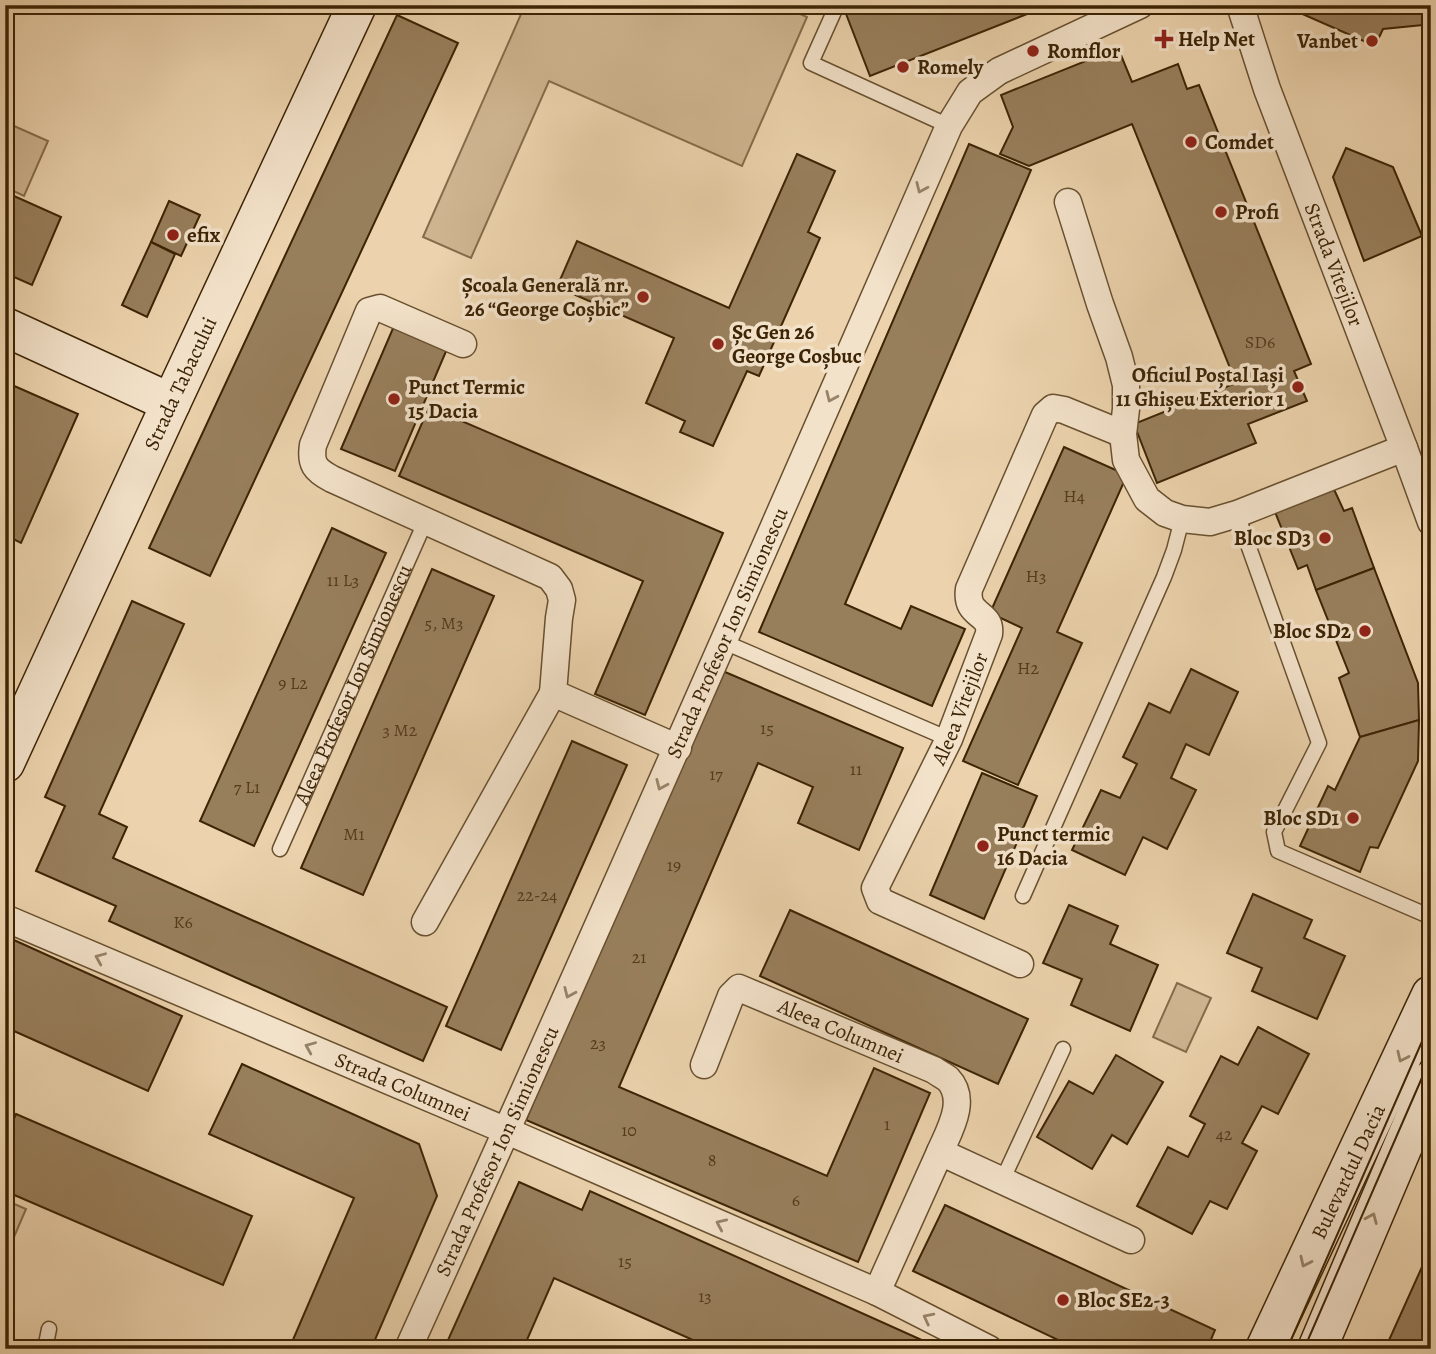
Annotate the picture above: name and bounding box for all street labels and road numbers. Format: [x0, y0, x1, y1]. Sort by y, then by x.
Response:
street label: Strada Vitejilor [1298, 199, 1370, 330]
street label: Strada Tabacului [137, 312, 223, 455]
street label: Strada Profesor Ion Simionescu [660, 502, 795, 763]
street label: Aleea Profesor Ion Simionescu [287, 559, 419, 810]
street label: Aleea Vitejilor [924, 648, 995, 771]
street label: Aleea Columnei [773, 992, 908, 1070]
street label: Strada Profesor Ion Simionescu [429, 1021, 566, 1281]
street label: Strada Columnei [330, 1046, 475, 1128]
street label: Bulevardul Dacia [1304, 1099, 1392, 1244]

